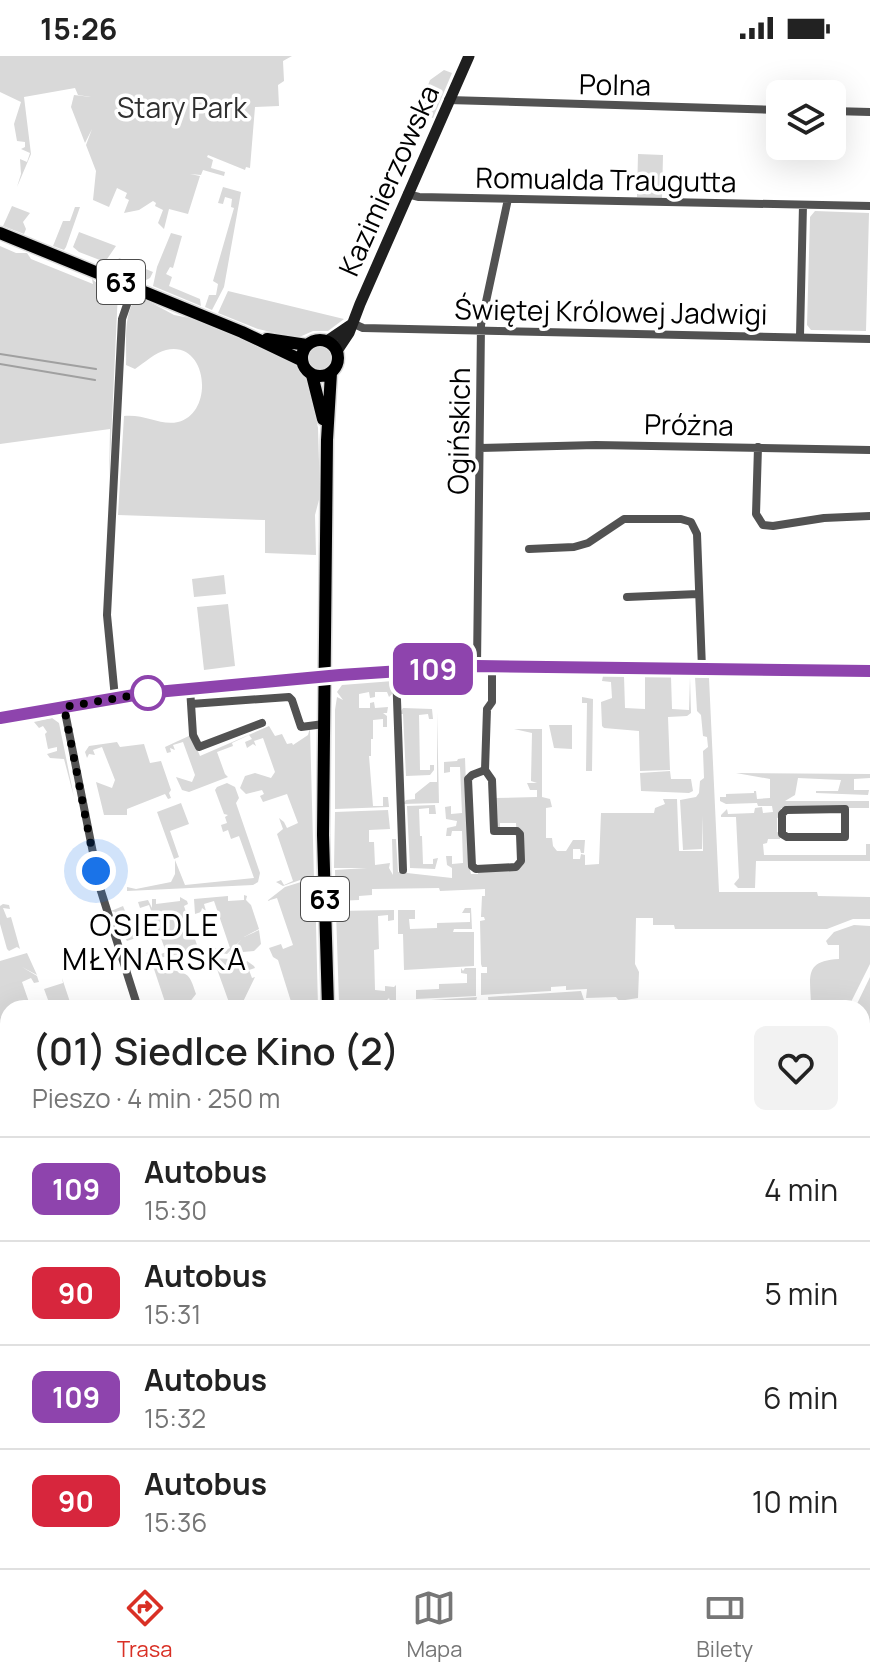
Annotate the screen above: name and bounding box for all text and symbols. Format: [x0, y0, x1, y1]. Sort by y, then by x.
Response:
text: 15:26 [40, 8, 118, 49]
street label: Polna [579, 64, 651, 104]
street label: Kazimierzowska [329, 79, 447, 281]
map controls [766, 80, 846, 160]
button: layers [766, 80, 846, 160]
park label: Stary Park [117, 88, 248, 126]
street label: Romualda Traugutta [475, 158, 737, 200]
road number: 63 [97, 260, 145, 304]
street label: Świętej Królowej Jadwigi [454, 289, 768, 333]
street label: Ogińskich [438, 367, 478, 495]
street label: Próżna [644, 404, 734, 444]
line badge: 109 [387, 643, 479, 695]
text: 109 [409, 650, 457, 688]
unlabelled marker [131, 676, 165, 710]
your location [76, 851, 116, 891]
road number: 63 [301, 877, 349, 921]
district label: OSIEDLE MŁYNARSKA [62, 904, 248, 979]
text: (01) Siedlce Kino (2) [32, 1024, 399, 1076]
button: heart [754, 1026, 838, 1110]
text: Pieszo · 4 min · 250 m [32, 1080, 280, 1116]
text: Autobus [144, 1151, 267, 1192]
text: 4 min [764, 1169, 838, 1210]
text: 109 [52, 1170, 100, 1208]
text: 15:30 [144, 1192, 207, 1228]
text: Autobus [144, 1255, 267, 1296]
text: 5 min [764, 1273, 838, 1314]
text: 90 [58, 1274, 94, 1312]
text: 15:31 [144, 1296, 201, 1332]
text: Autobus [144, 1359, 267, 1400]
text: 6 min [763, 1377, 838, 1418]
text: 109 [52, 1378, 100, 1416]
text: 15:32 [144, 1400, 206, 1436]
text: Autobus [144, 1463, 267, 1504]
text: 10 min [752, 1481, 838, 1522]
text: 90 [58, 1482, 94, 1520]
text: 15:36 [144, 1504, 207, 1540]
tab: Trasa [117, 1586, 172, 1664]
tab: Mapa [406, 1586, 462, 1664]
tab: Bilety [696, 1586, 753, 1664]

